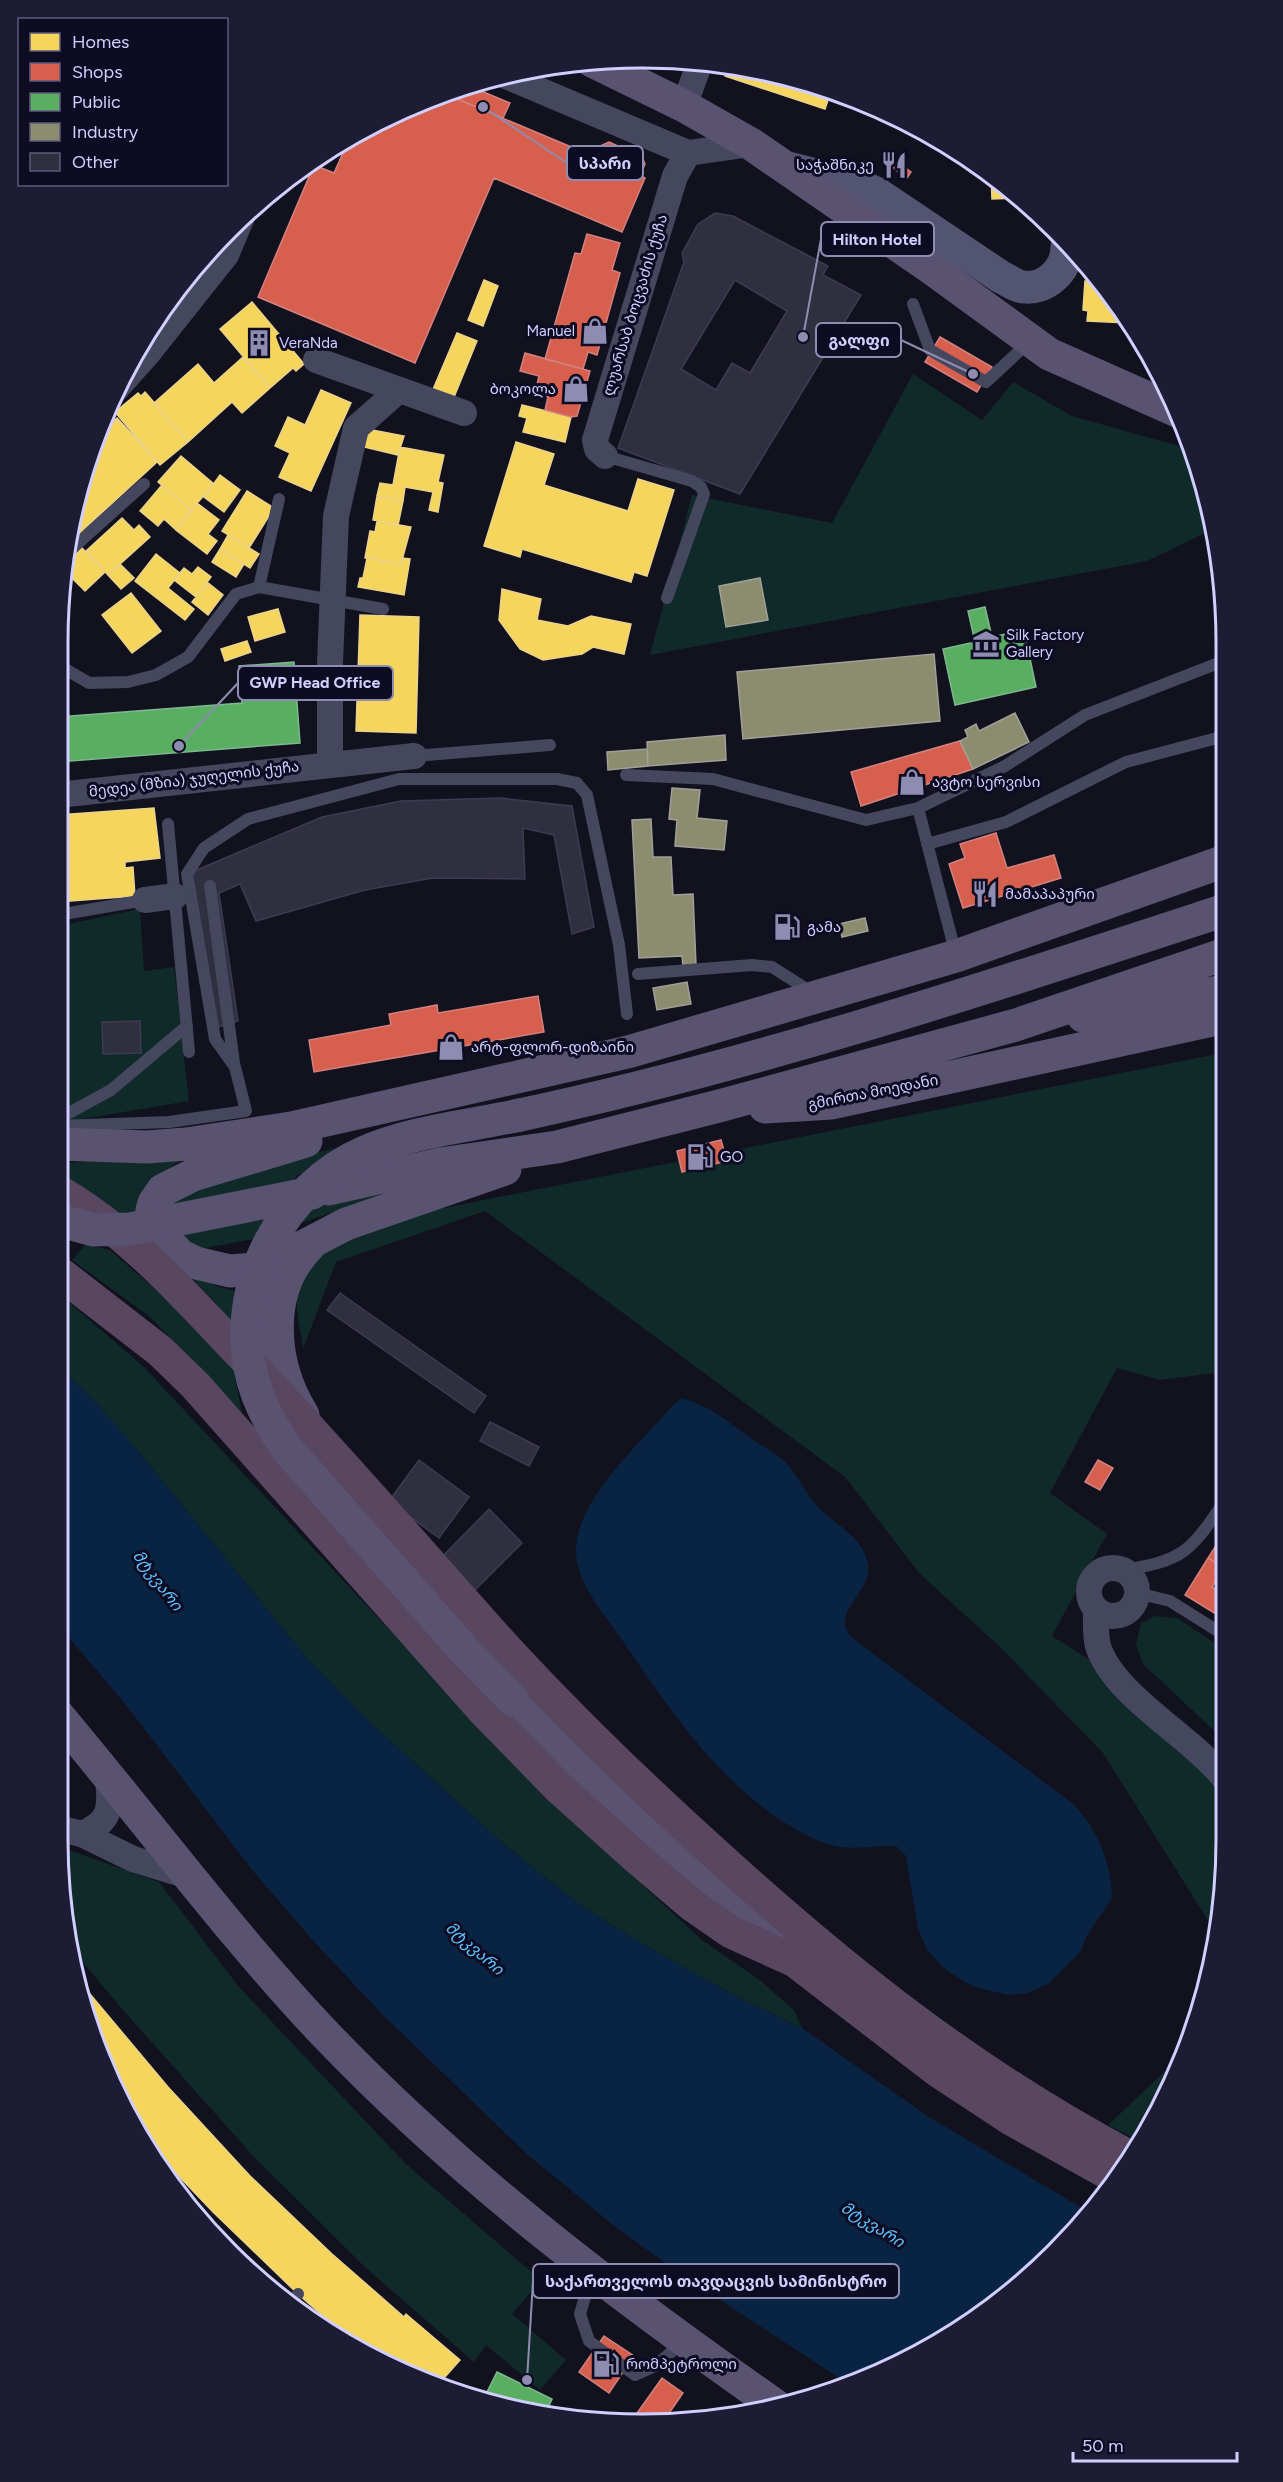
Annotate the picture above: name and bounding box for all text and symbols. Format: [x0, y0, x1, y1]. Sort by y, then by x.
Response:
legend [18, 18, 228, 186]
text: Homes [72, 31, 130, 53]
text: Shops [72, 61, 123, 83]
text: Public [72, 91, 121, 113]
text: Industry [72, 121, 139, 143]
callout: სპარი [567, 146, 643, 180]
restaurant icon: საჭაშნიკე [879, 150, 909, 180]
text: Other [72, 151, 119, 173]
text: სპარი [579, 154, 631, 173]
place label: საჭაშნიკე [796, 156, 874, 174]
street label: ლუარსაბ ბოცვაძის ქუჩა [599, 212, 671, 398]
callout: Hilton Hotel [821, 222, 934, 256]
text: Hilton Hotel [833, 230, 922, 249]
shop icon: Manuel [580, 316, 610, 346]
place label: Manuel [526, 322, 575, 340]
callout: გალფი [816, 323, 901, 357]
building icon: VeraNda [244, 328, 274, 358]
text: გალფი [828, 331, 890, 351]
place label: VeraNda [279, 334, 338, 352]
shop icon: ბოკოლა [561, 374, 591, 404]
place label: ბოკოლა [490, 380, 556, 398]
place label: Silk Factory Gallery [1006, 626, 1084, 661]
museum icon: Silk Factory Gallery [971, 629, 1001, 659]
callout: GWP Head Office [238, 666, 393, 700]
text: GWP Head Office [250, 673, 381, 692]
street label: მედეა (მზია) ჯუღელის ქუჩა [88, 757, 300, 801]
shop icon: ავტო სერვისი [897, 767, 927, 797]
place label: ავტო სერვისი [932, 773, 1040, 791]
restaurant icon: მამაპაპური [970, 879, 1000, 909]
place label: მამაპაპური [1005, 885, 1095, 903]
fuel station icon: გამა [772, 912, 802, 942]
place label: გამა [807, 918, 841, 936]
shop icon: არტ-ფლორ-დიზაინი [436, 1032, 466, 1062]
place label: არტ-ფლორ-დიზაინი [471, 1038, 634, 1056]
street label: გმირთა მოედანი [806, 1071, 940, 1113]
fuel station icon: GO [685, 1142, 715, 1172]
place label: GO [720, 1148, 743, 1166]
water label: მტკვარი [129, 1546, 187, 1615]
water label: მტკვარი [442, 1918, 508, 1979]
water label: მტკვარი [838, 2198, 908, 2252]
callout: საქართველოს თავდაცვის სამინისტრო [533, 2264, 899, 2298]
text: საქართველოს თავდაცვის სამინისტრო [545, 2272, 887, 2292]
fuel station icon: რომპეტროლი [591, 2349, 621, 2379]
place label: რომპეტროლი [626, 2355, 737, 2373]
scale bar [1073, 2425, 1236, 2463]
text: 50 m [1082, 2435, 1124, 2457]

